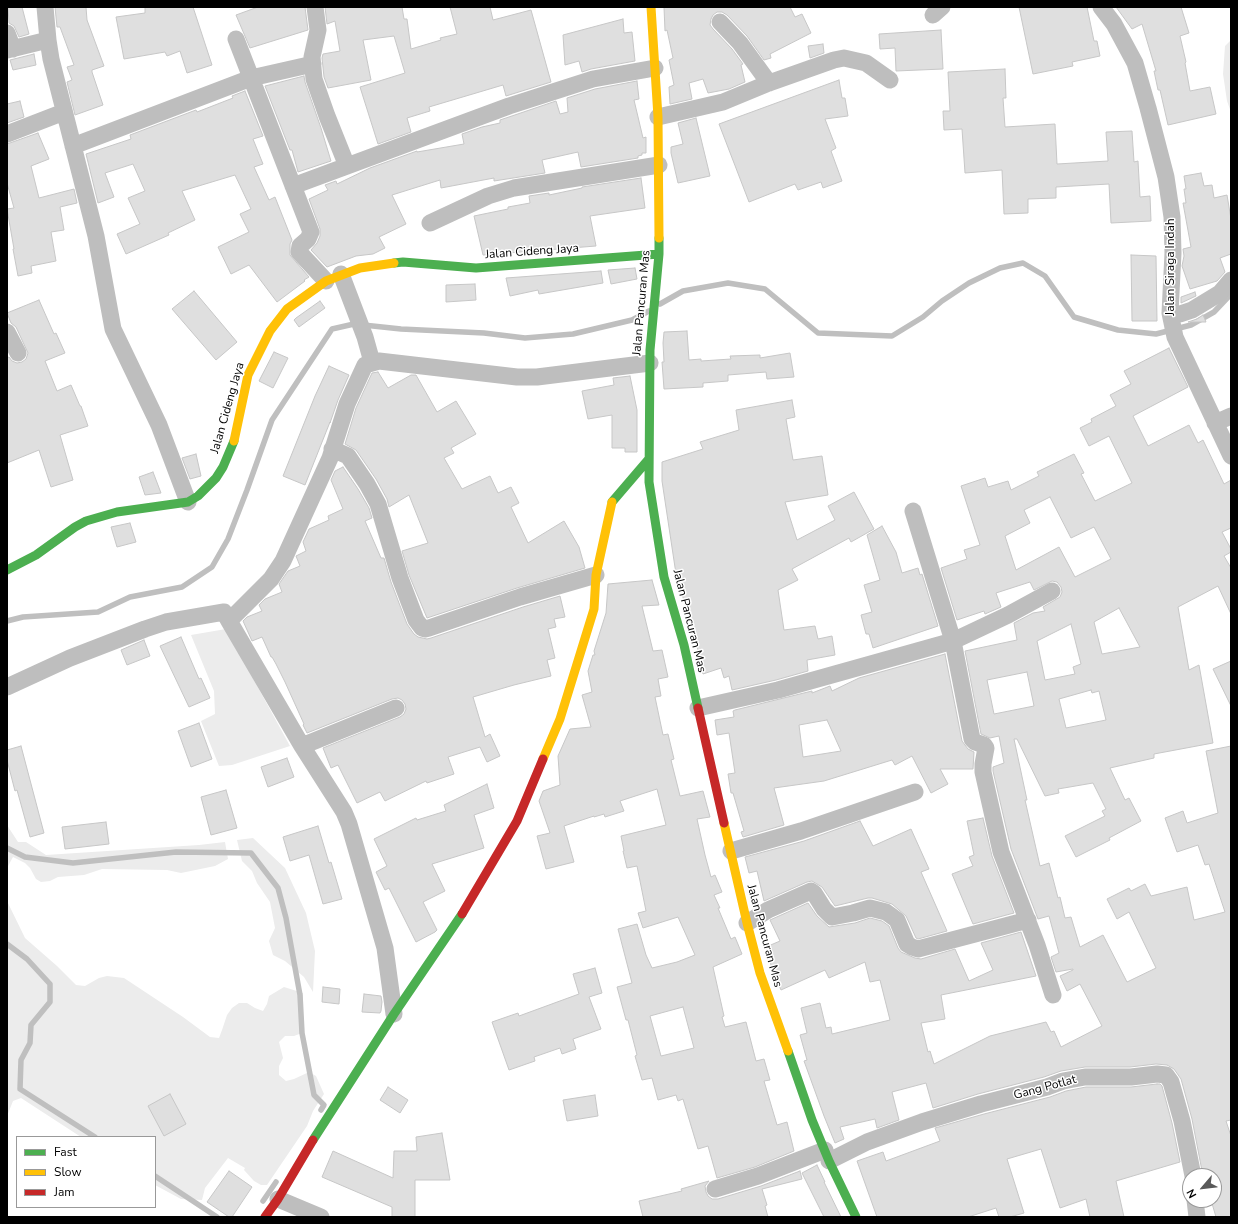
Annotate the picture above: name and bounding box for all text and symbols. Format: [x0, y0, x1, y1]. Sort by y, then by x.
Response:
street label: Jalan Siraga Indah [1164, 218, 1178, 316]
street label: Jalan Cideng Jaya [485, 242, 579, 262]
street label: Jalan Pancuran Mas [630, 250, 654, 356]
street label: Jalan Cideng Jaya [208, 361, 248, 455]
street label: Jalan Pancuran Mas [669, 568, 709, 674]
street label: Jalan Pancuran Mas [743, 883, 785, 989]
street label: Gang Potlat [1012, 1073, 1078, 1103]
legend [16, 1136, 156, 1208]
text: Fast [54, 1144, 77, 1160]
text: Slow [54, 1164, 82, 1180]
north arrow [1182, 1168, 1222, 1208]
text: Jam [54, 1184, 75, 1200]
text: N [1183, 1186, 1200, 1201]

